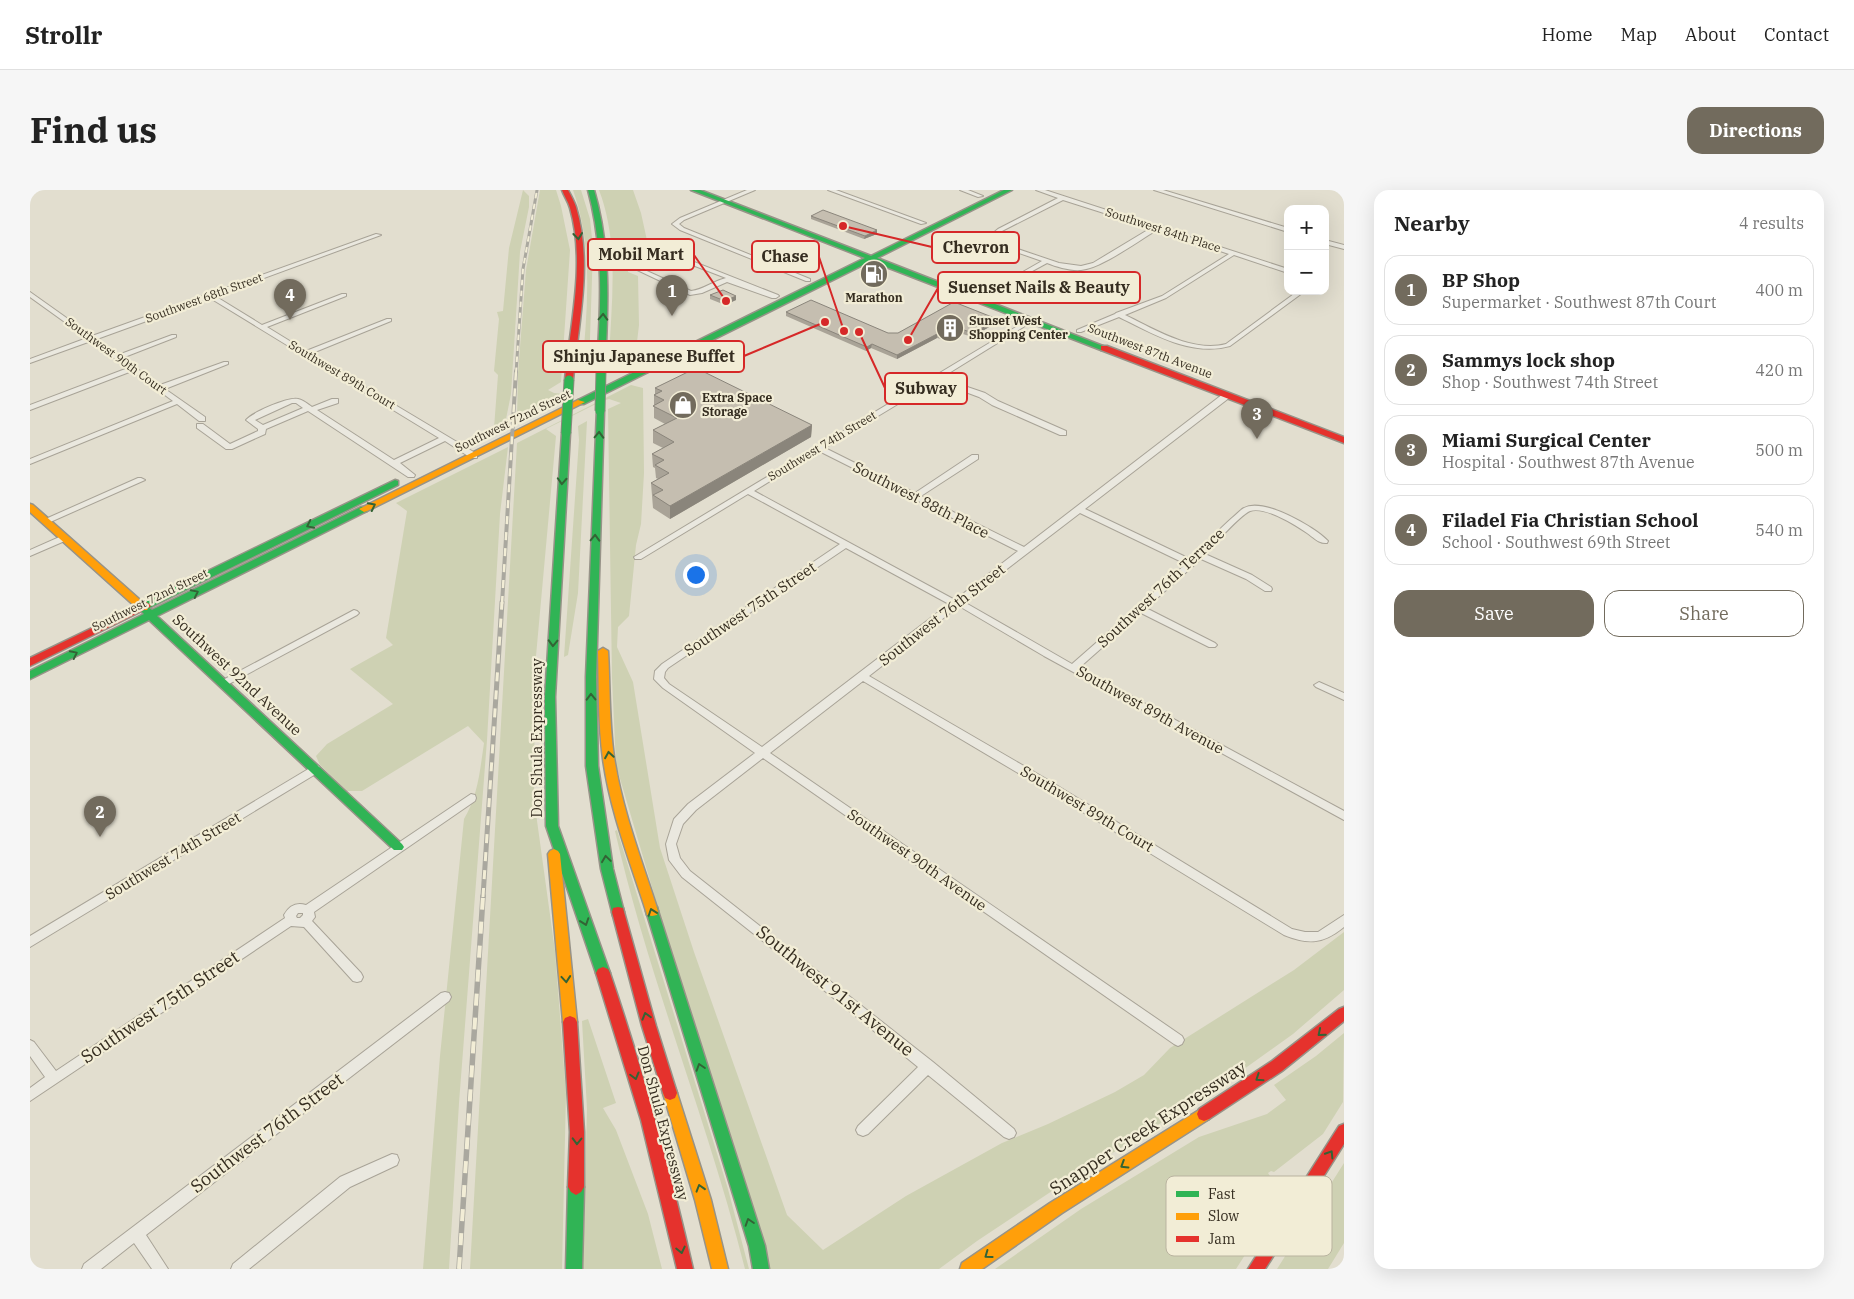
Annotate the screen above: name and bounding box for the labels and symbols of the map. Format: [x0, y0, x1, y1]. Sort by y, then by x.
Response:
street label: Southwest 84th Place [1104, 204, 1223, 255]
callout: Chevron [932, 232, 1019, 263]
one-way arrow [572, 233, 583, 241]
text: Chevron [943, 237, 1010, 257]
callout: Mobil Mart [588, 239, 694, 270]
callout: Chase [752, 241, 819, 272]
text: Mobil Mart [598, 244, 684, 264]
text: Chase [761, 246, 809, 266]
fuel station icon: Marathon [859, 259, 889, 289]
street label: Southwest 68th Street [143, 269, 265, 326]
callout: Suenset Nails & Beauty [938, 272, 1140, 303]
pin: 1 [656, 275, 688, 316]
text: Suenset Nails & Beauty [948, 277, 1131, 297]
pin: 4 [274, 279, 306, 320]
place label: Marathon [845, 290, 903, 305]
one-way arrow [598, 313, 608, 321]
building icon: Sunset West Shopping Center [935, 313, 965, 343]
place label: Sunset West Shopping Center [969, 313, 1068, 342]
street label: Southwest 90th Court [63, 314, 170, 397]
street label: Southwest 87th Avenue [1086, 320, 1215, 381]
street label: Southwest 89th Court [286, 337, 398, 412]
callout: Shinju Japanese Buffet [543, 341, 744, 372]
text: Shinju Japanese Buffet [553, 346, 735, 366]
callout: Subway [885, 373, 967, 404]
text: Subway [895, 378, 958, 398]
street label: Southwest 72nd Street [452, 386, 573, 455]
shop icon: Extra Space Storage [668, 390, 698, 420]
place label: Extra Space Storage [702, 390, 772, 419]
pin: 3 [1241, 398, 1273, 439]
street label: Southwest 74th Street [765, 407, 879, 484]
one-way arrow [594, 431, 604, 438]
street label: Southwest 88th Place [850, 457, 993, 542]
one-way arrow [556, 477, 567, 485]
one-way arrow [367, 502, 376, 512]
one-way arrow [307, 519, 316, 529]
street label: Southwest 76th Terrace [1093, 524, 1228, 652]
one-way arrow [590, 534, 600, 542]
street label: Southwest 75th Street [680, 557, 819, 660]
street label: Southwest 76th Street [875, 559, 1009, 670]
your location [683, 562, 709, 588]
street label: Southwest 72nd Street [89, 565, 210, 634]
one-way arrow [190, 589, 199, 599]
street label: Southwest 92nd Avenue [169, 610, 306, 739]
one-way arrow [548, 640, 558, 648]
one-way arrow [68, 650, 77, 660]
street label: Don Shula Expressway [527, 658, 546, 818]
street label: Southwest 89th Avenue [1073, 661, 1227, 758]
one-way arrow [586, 693, 596, 700]
one-way arrow [604, 751, 615, 759]
street label: Southwest 89th Court [1017, 761, 1157, 856]
pin: 2 [84, 796, 116, 837]
street label: Southwest 90th Avenue [844, 804, 991, 915]
street label: Southwest 74th Street [101, 808, 244, 904]
one-way arrow [601, 854, 612, 862]
one-way arrow [648, 908, 658, 917]
one-way arrow [579, 917, 589, 926]
street label: Southwest 91st Avenue [752, 920, 919, 1061]
street label: Southwest 75th Street [76, 945, 243, 1068]
one-way arrow [560, 976, 571, 984]
one-way arrow [642, 1012, 652, 1021]
one-way arrow [1318, 1027, 1327, 1035]
street label: Don Shula Expressway [634, 1043, 693, 1202]
street label: Snapper Creek Expressway [1045, 1055, 1251, 1200]
one-way arrow [696, 1063, 706, 1072]
street label: Southwest 76th Street [186, 1067, 348, 1198]
one-way arrow [629, 1072, 640, 1081]
one-way arrow [1256, 1072, 1265, 1081]
one-way arrow [572, 1138, 582, 1146]
one-way arrow [1323, 1151, 1333, 1160]
one-way arrow [1120, 1159, 1129, 1169]
legend [1166, 1176, 1332, 1256]
one-way arrow [695, 1184, 705, 1193]
text: Fast [1208, 1185, 1236, 1203]
text: Slow [1208, 1207, 1239, 1225]
one-way arrow [745, 1218, 755, 1227]
text: Jam [1208, 1230, 1235, 1248]
one-way arrow [675, 1246, 686, 1255]
one-way arrow [985, 1249, 994, 1257]

